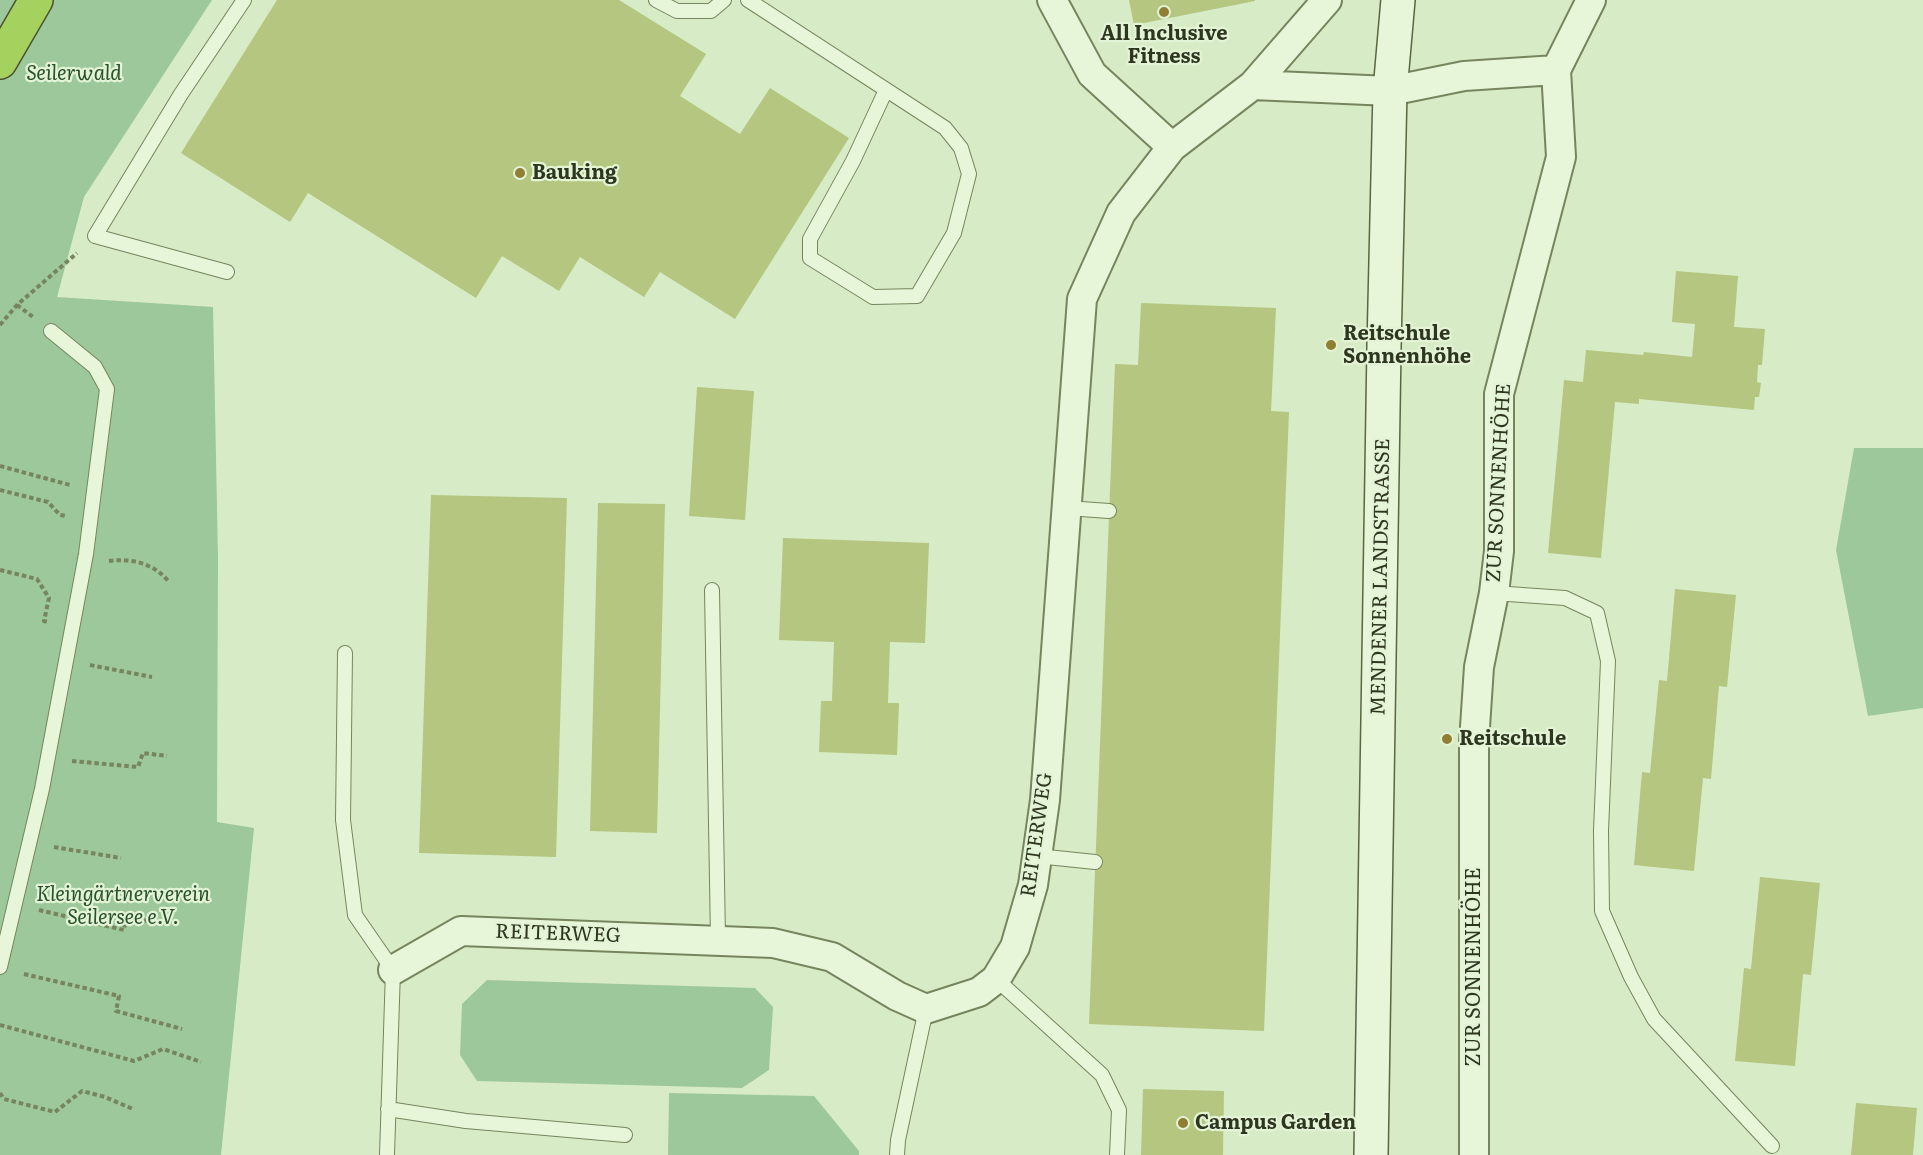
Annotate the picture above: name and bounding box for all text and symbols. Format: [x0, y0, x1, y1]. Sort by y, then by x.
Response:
marker: All Inclusive Fitness [1157, 5, 1171, 19]
place label: All Inclusive Fitness [1100, 22, 1228, 69]
park label: Seilerwald [26, 62, 122, 86]
place label: Bauking [532, 161, 617, 185]
marker: Bauking [513, 166, 527, 180]
place label: Reitschule Sonnenhöhe [1343, 322, 1471, 369]
marker: Reitschule Sonnenhöhe [1324, 338, 1338, 352]
street label: ZUR SONNENHÖHE [1482, 383, 1516, 583]
street label: MENDENER LANDSTRASSE [1367, 438, 1395, 716]
place label: Reitschule [1459, 727, 1566, 751]
marker: Reitschule [1440, 732, 1454, 746]
street label: REITERWEG [1016, 771, 1058, 899]
street label: ZUR SONNENHÖHE [1462, 867, 1486, 1067]
park label: Kleingärtnerverein Seilersee e.V. [36, 883, 210, 930]
street label: REITERWEG [495, 920, 621, 948]
place label: Campus Garden [1195, 1111, 1356, 1135]
marker: Campus Garden [1176, 1116, 1190, 1130]

